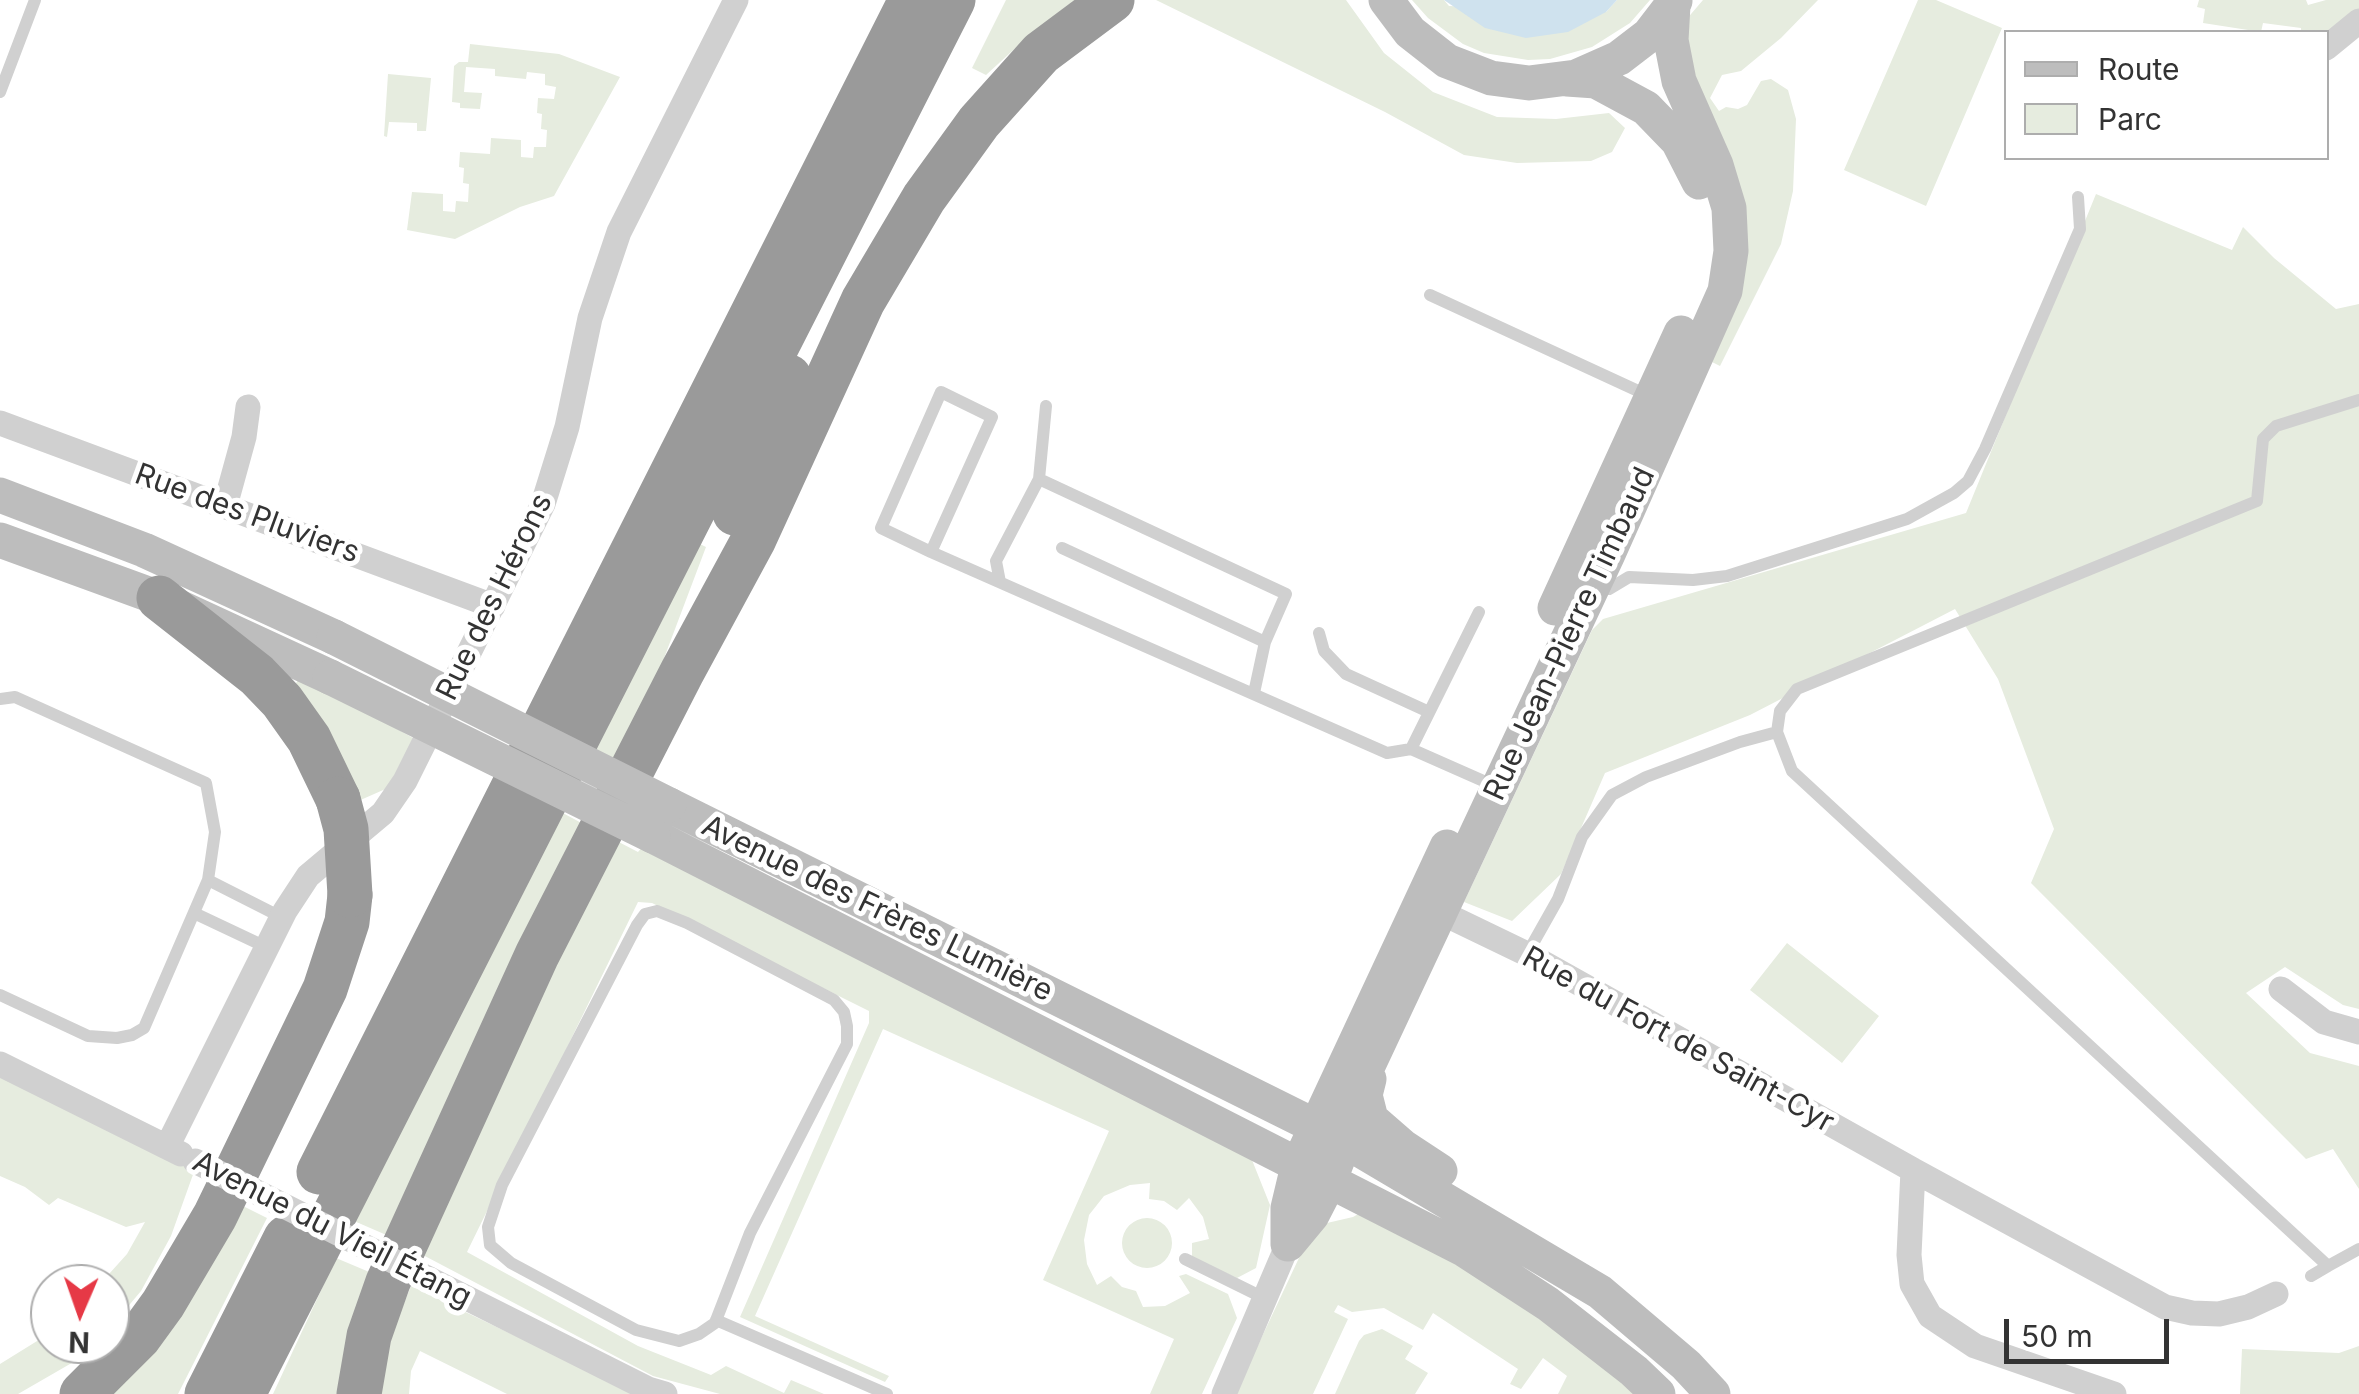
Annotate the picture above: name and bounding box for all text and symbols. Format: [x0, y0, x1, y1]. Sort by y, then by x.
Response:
legend [2004, 30, 2329, 160]
text: Route [2098, 51, 2180, 87]
text: Parc [2098, 101, 2162, 137]
street label: Rue des Pluviers [130, 457, 364, 571]
street label: Rue Jean-Pierre Timbaud [1477, 462, 1663, 806]
street label: Rue des Hérons [429, 488, 561, 706]
street label: Avenue des Frères Lumière [696, 808, 1058, 1010]
street label: Rue du Fort de Saint-Cyr [1516, 939, 1840, 1141]
street label: Avenue du Vieil Étang [187, 1144, 477, 1316]
north arrow [30, 1264, 130, 1364]
scale bar [2009, 1299, 2174, 1361]
text: 50 m [2021, 1318, 2093, 1354]
text: N [68, 1325, 90, 1359]

